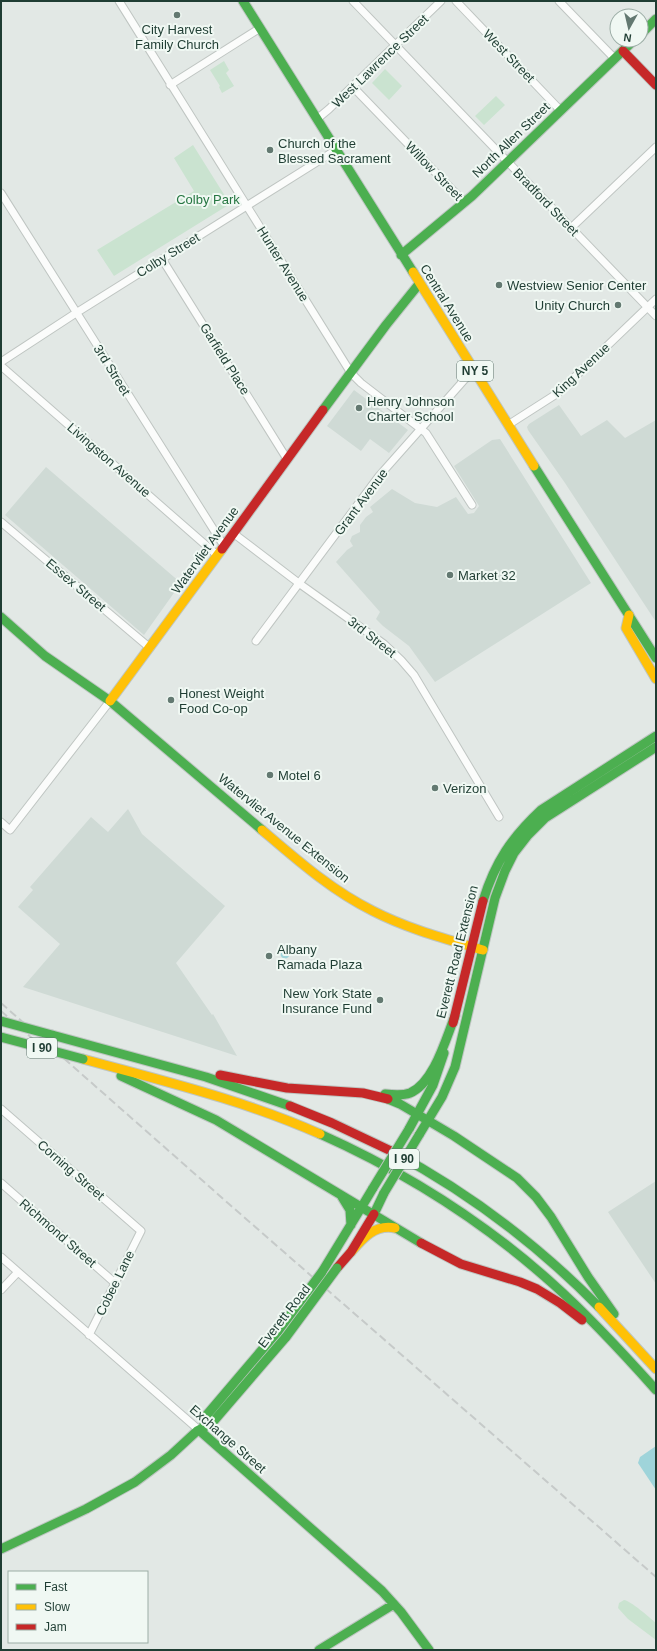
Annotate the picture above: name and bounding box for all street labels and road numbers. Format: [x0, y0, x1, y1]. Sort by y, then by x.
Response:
street label: West Lawrence Street [329, 11, 431, 111]
street label: West Street [480, 26, 538, 86]
street label: North Allen Street [469, 99, 553, 181]
street label: Willow Street [402, 139, 466, 204]
street label: Bradford Street [510, 165, 582, 239]
street label: Hunter Avenue [254, 224, 312, 304]
street label: Colby Street [134, 229, 203, 280]
street label: Central Avenue [417, 261, 477, 345]
street label: Garfield Place [197, 320, 253, 398]
street label: King Avenue [549, 340, 613, 400]
street label: 3rd Street [91, 342, 134, 399]
road number: NY 5 [457, 361, 493, 381]
street label: Livingston Avenue [64, 420, 154, 500]
street label: Grant Avenue [331, 466, 391, 538]
street label: Watervliet Avenue [168, 503, 242, 597]
street label: Essex Street [43, 556, 109, 615]
street label: 3rd Street [345, 614, 399, 661]
street label: Watervliet Avenue Extension [215, 770, 353, 886]
street label: Everett Road Extension [433, 884, 481, 1020]
road number: I 90 [27, 1038, 57, 1058]
street label: Corning Street [34, 1137, 108, 1203]
road number: I 90 [389, 1149, 419, 1169]
street label: Richmond Street [17, 1196, 100, 1271]
street label: Cobee Lane [93, 1248, 137, 1318]
street label: Everett Road [255, 1281, 313, 1351]
street label: Exchange Street [187, 1402, 269, 1476]

